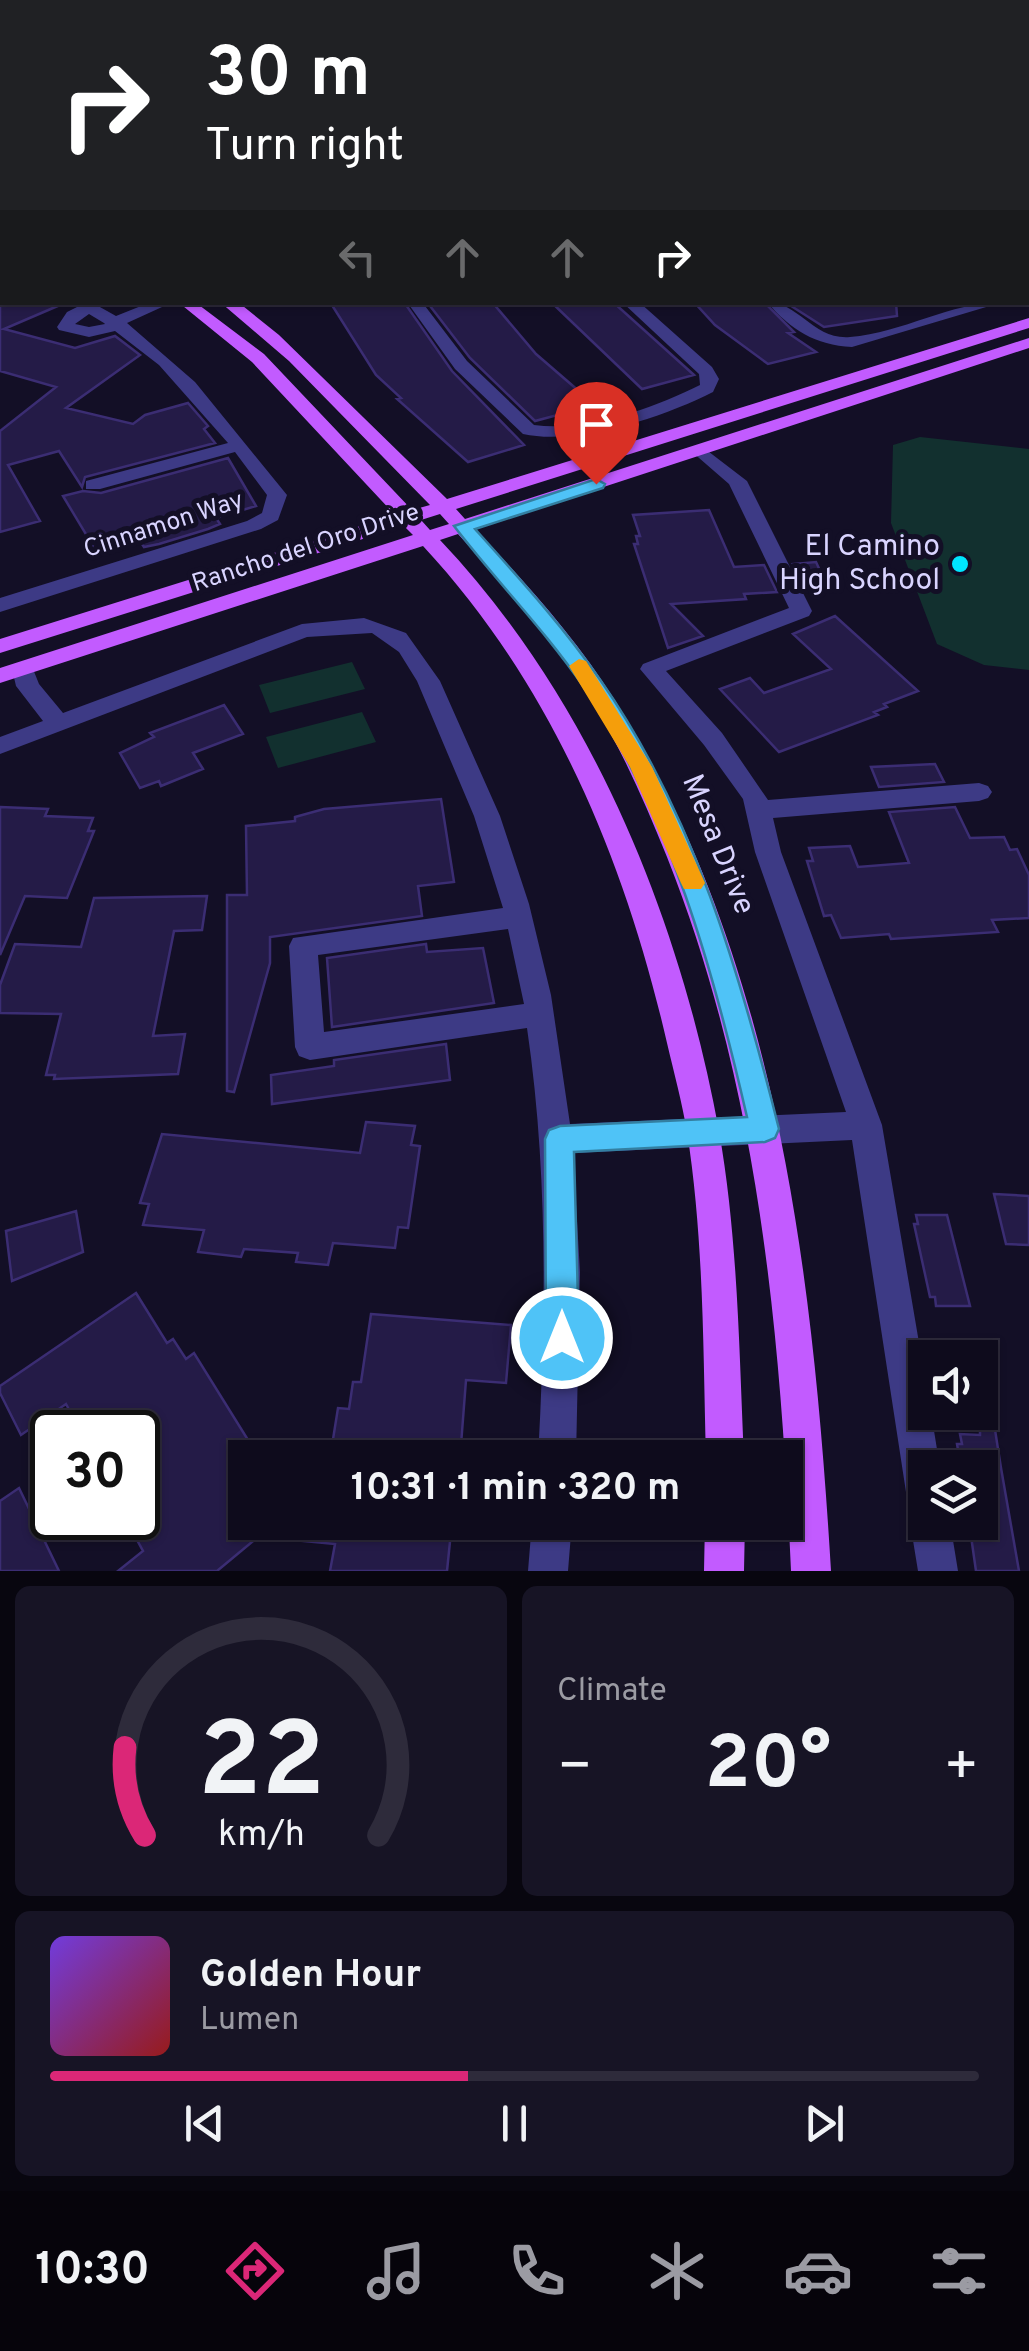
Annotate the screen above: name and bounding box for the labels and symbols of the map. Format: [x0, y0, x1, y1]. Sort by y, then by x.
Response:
pin [554, 382, 639, 485]
street label: Cinnamon Way [80, 485, 248, 567]
street label: Rancho del Oro Drive [188, 497, 424, 601]
place label: El Camino High School [779, 529, 940, 600]
marker: El Camino High School [949, 553, 971, 575]
street label: Mesa Drive [672, 770, 762, 920]
position arrow [510, 1286, 614, 1390]
speed limit sign: 30 [30, 1410, 160, 1540]

